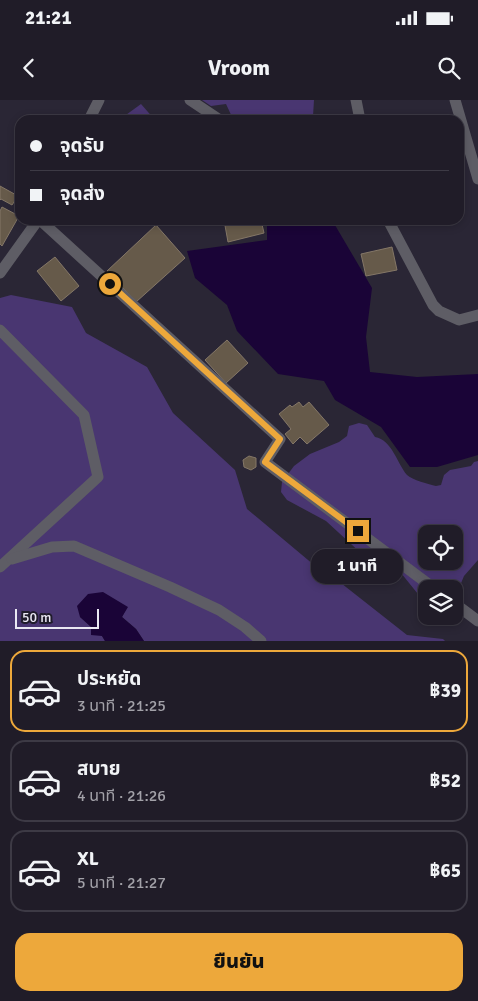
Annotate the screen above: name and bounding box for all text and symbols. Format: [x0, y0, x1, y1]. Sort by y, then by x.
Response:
text: 21:21 [25, 6, 72, 30]
icon: back [15, 54, 43, 82]
text: Vroom [208, 54, 270, 81]
icon: search [435, 54, 463, 82]
text: จุดรับ [60, 134, 105, 158]
text: จุดส่ง [60, 182, 105, 206]
route start [99, 273, 121, 295]
route end [347, 520, 369, 542]
map controls [418, 525, 463, 625]
button: locate [418, 525, 463, 570]
callout: 1 นาที [312, 548, 404, 584]
text: 1 นาที [337, 556, 377, 576]
button: layers [418, 580, 463, 625]
scale bar [15, 606, 99, 629]
text: 50 m [22, 609, 51, 626]
text: ประหยัด [77, 667, 141, 691]
icon: car [17, 669, 62, 714]
text: ฿39 [429, 679, 461, 703]
text: 3 นาที · 21:25 [77, 696, 166, 716]
text: สบาย [77, 757, 121, 781]
icon: car [17, 759, 62, 804]
text: ฿52 [429, 769, 461, 793]
text: 4 นาที · 21:26 [77, 786, 166, 806]
text: XL [77, 847, 99, 871]
icon: car [17, 849, 62, 894]
text: ฿65 [429, 859, 461, 883]
text: 5 นาที · 21:27 [77, 873, 166, 893]
button: ยืนยัน [15, 933, 463, 991]

